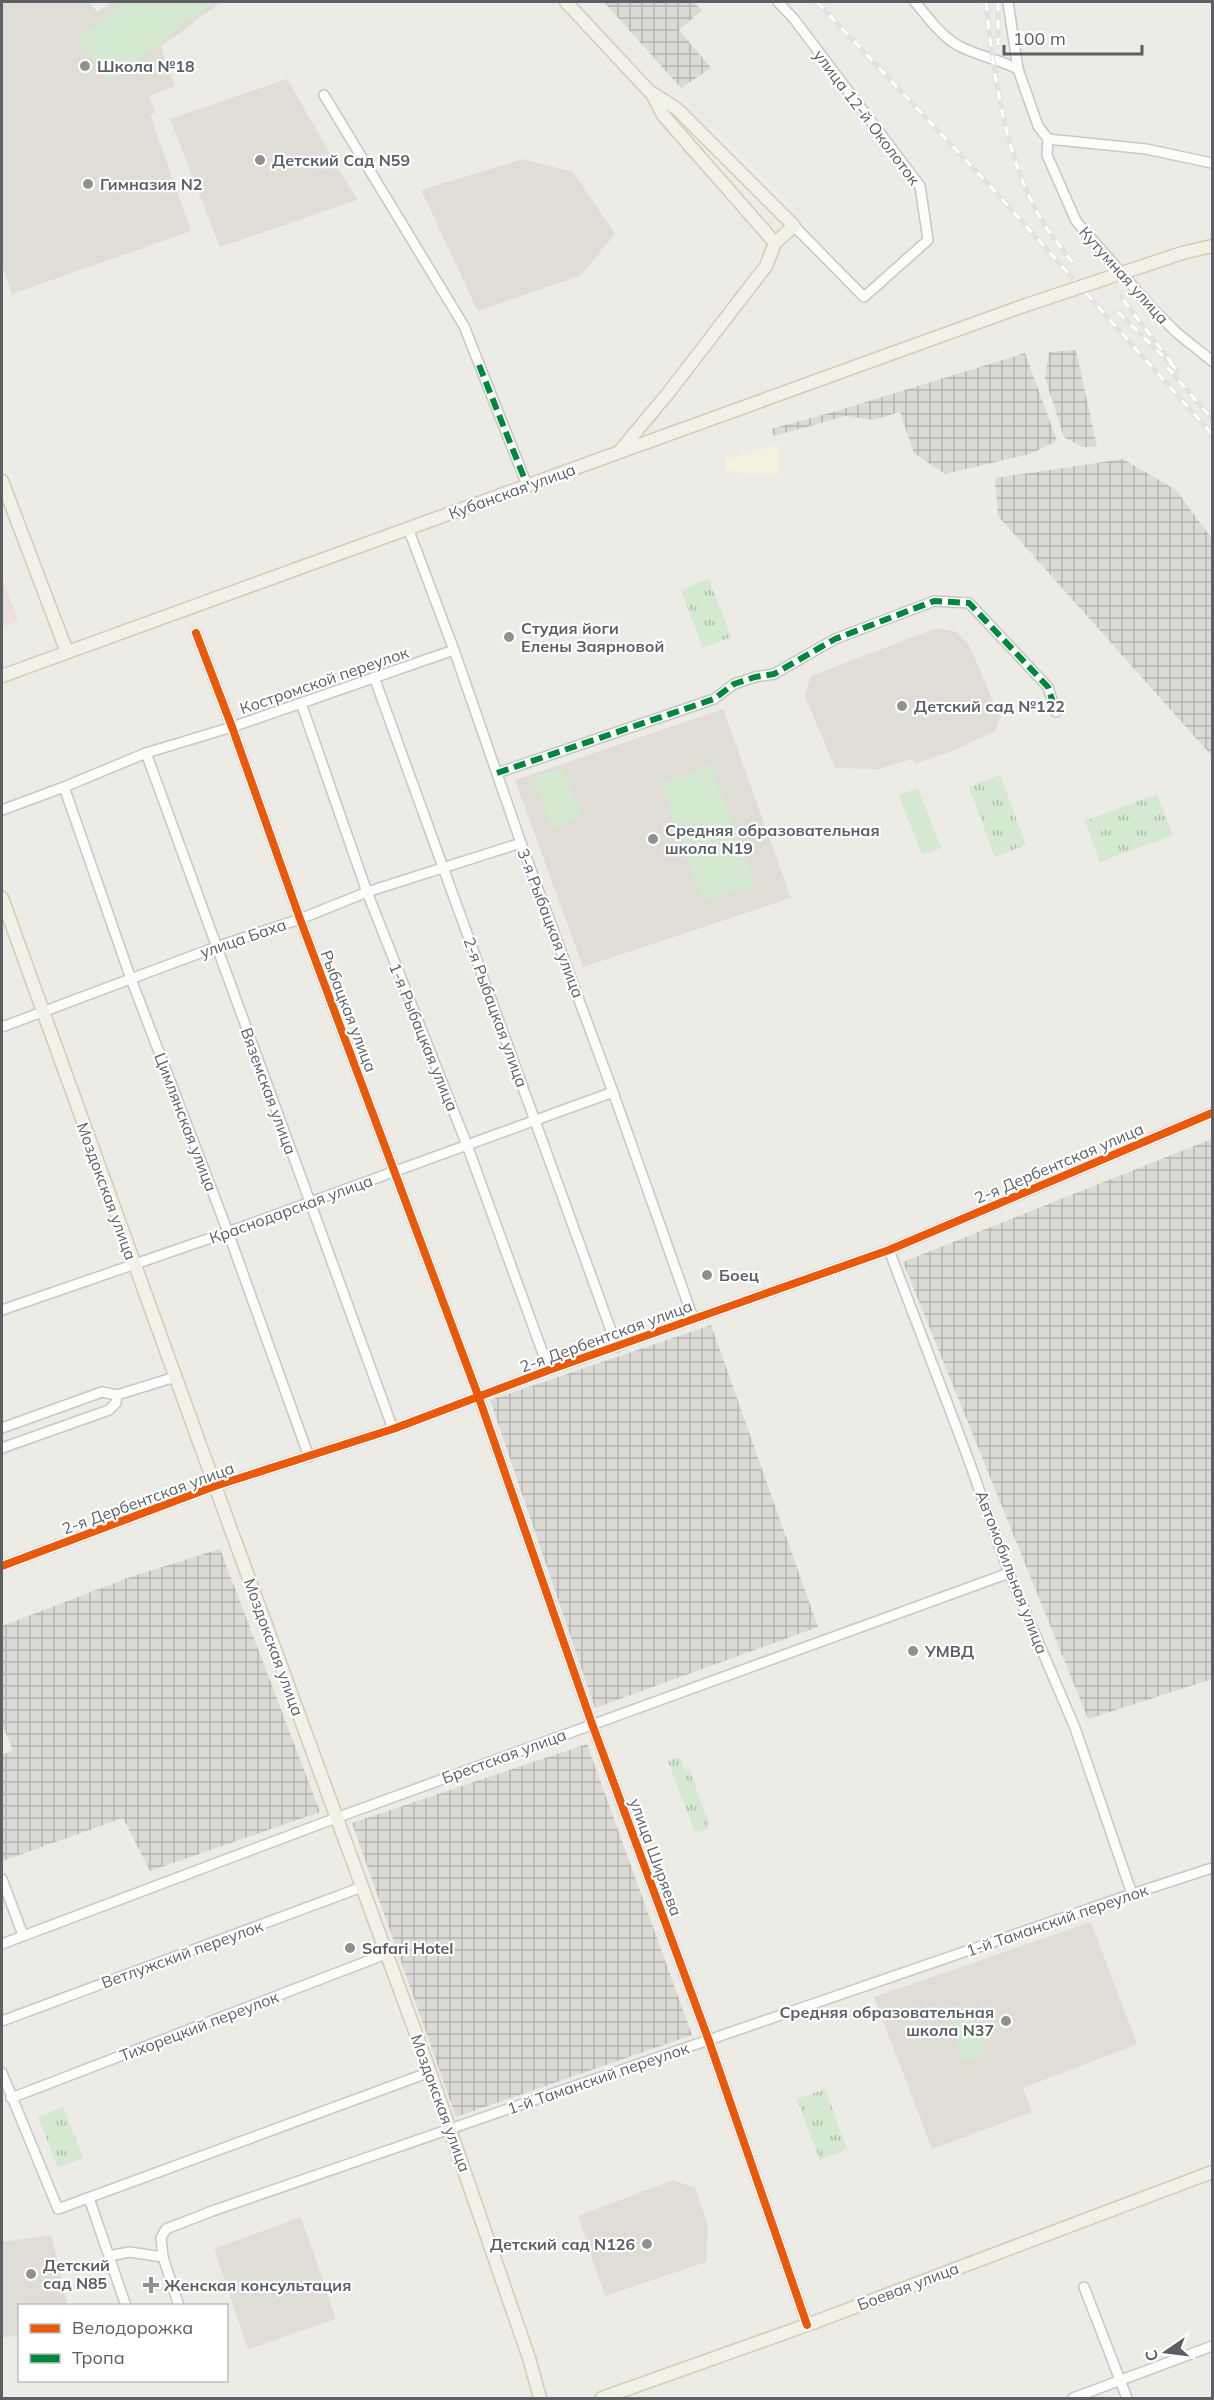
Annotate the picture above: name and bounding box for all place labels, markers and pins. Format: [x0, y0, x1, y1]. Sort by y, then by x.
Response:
place label: Школа №18 [97, 56, 195, 76]
marker: Школа №18 [78, 59, 92, 73]
place label: Детский Сад N59 [272, 150, 410, 170]
marker: Детский Сад N59 [253, 153, 267, 167]
place label: Гимназия N2 [100, 174, 202, 194]
marker: Гимназия N2 [81, 177, 95, 191]
place label: Студия йоги Елены Заярновой [521, 618, 664, 656]
marker: Студия йоги Елены Заярновой [502, 630, 516, 644]
place label: Детский сад №122 [914, 696, 1065, 716]
marker: Детский сад №122 [895, 699, 909, 713]
place label: Средняя образовательная школа N19 [665, 820, 880, 858]
marker: Средняя образовательная школа N19 [646, 832, 660, 846]
place label: Боец [719, 1265, 759, 1285]
marker: Боец [700, 1268, 714, 1282]
place label: УМВД [924, 1641, 974, 1661]
marker: УМВД [906, 1644, 920, 1658]
place label: Safari Hotel [362, 1938, 454, 1958]
marker: Safari Hotel [343, 1941, 357, 1955]
place label: Средняя образовательная школа N37 [779, 2002, 994, 2040]
marker: Средняя образовательная школа N37 [999, 2014, 1013, 2028]
place label: Детский сад N126 [490, 2234, 635, 2254]
marker: Детский сад N126 [640, 2237, 654, 2251]
place label: Детский сад N85 [43, 2255, 110, 2293]
marker: Детский сад N85 [24, 2267, 38, 2281]
place label: Женская консультация [164, 2275, 351, 2295]
marker: Женская консультация [142, 2276, 160, 2294]

